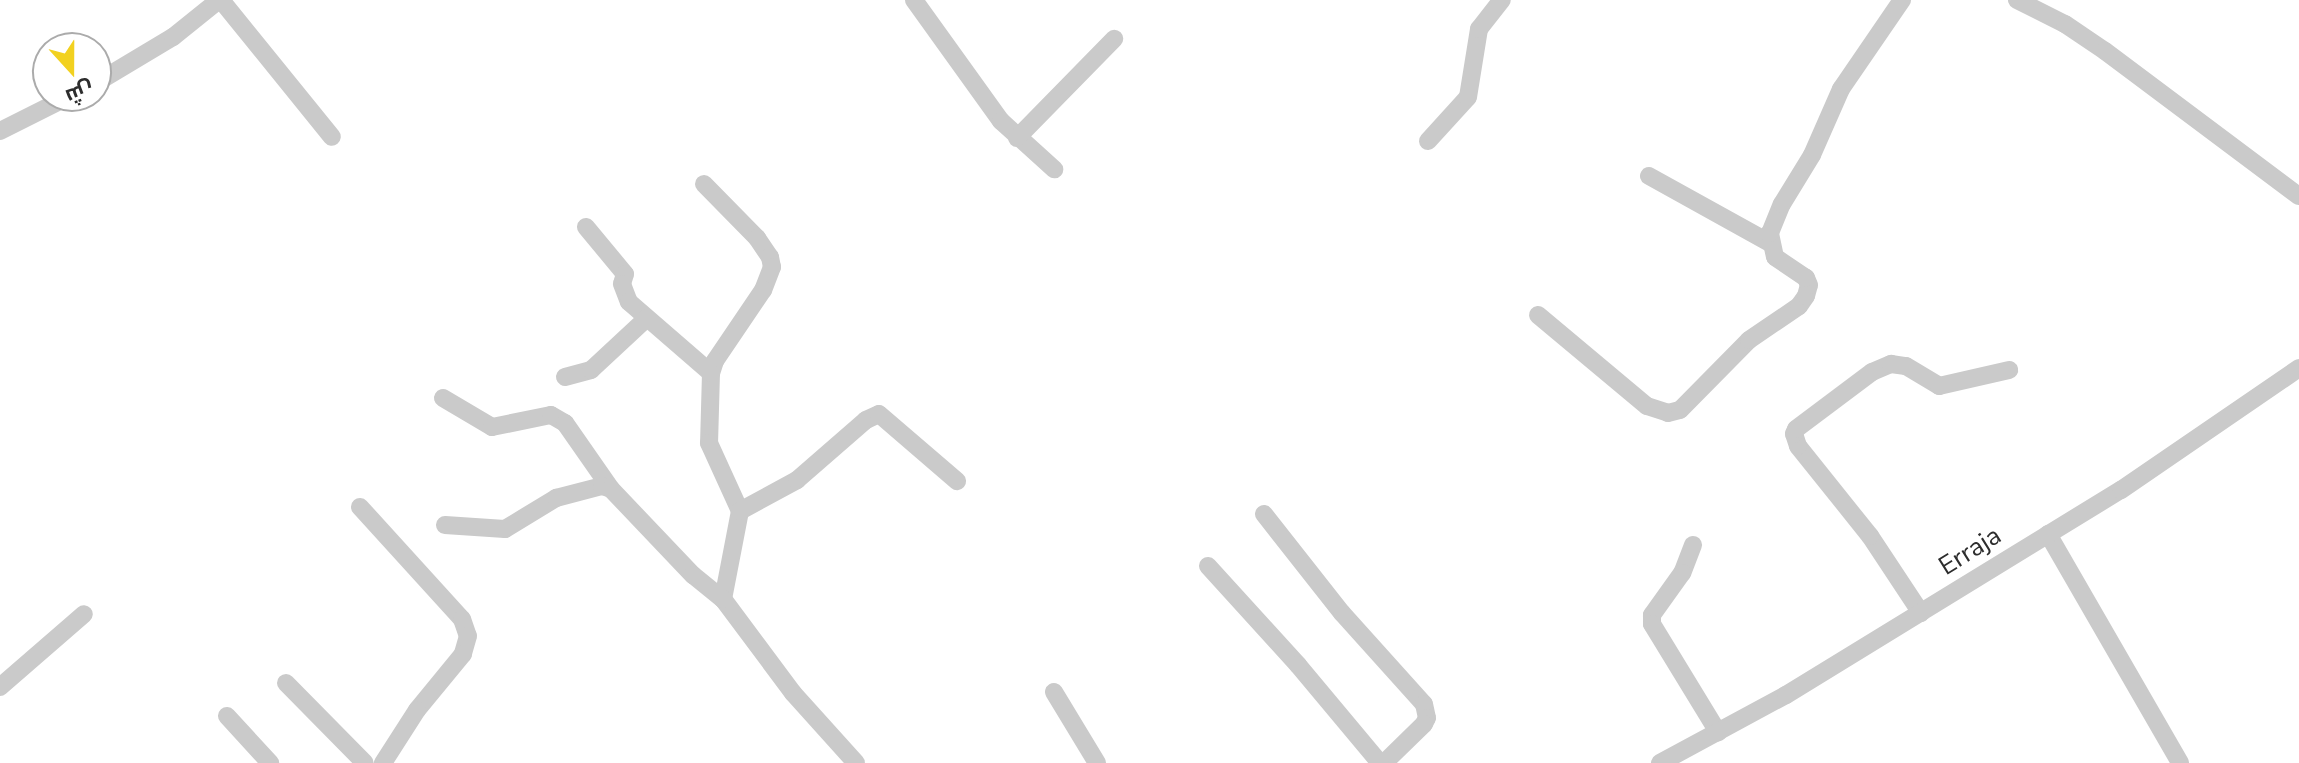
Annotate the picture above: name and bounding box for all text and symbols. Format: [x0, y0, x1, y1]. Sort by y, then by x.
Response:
north arrow [32, 32, 112, 112]
text: ش [61, 73, 98, 112]
street label: Erraja [1933, 520, 2007, 582]

